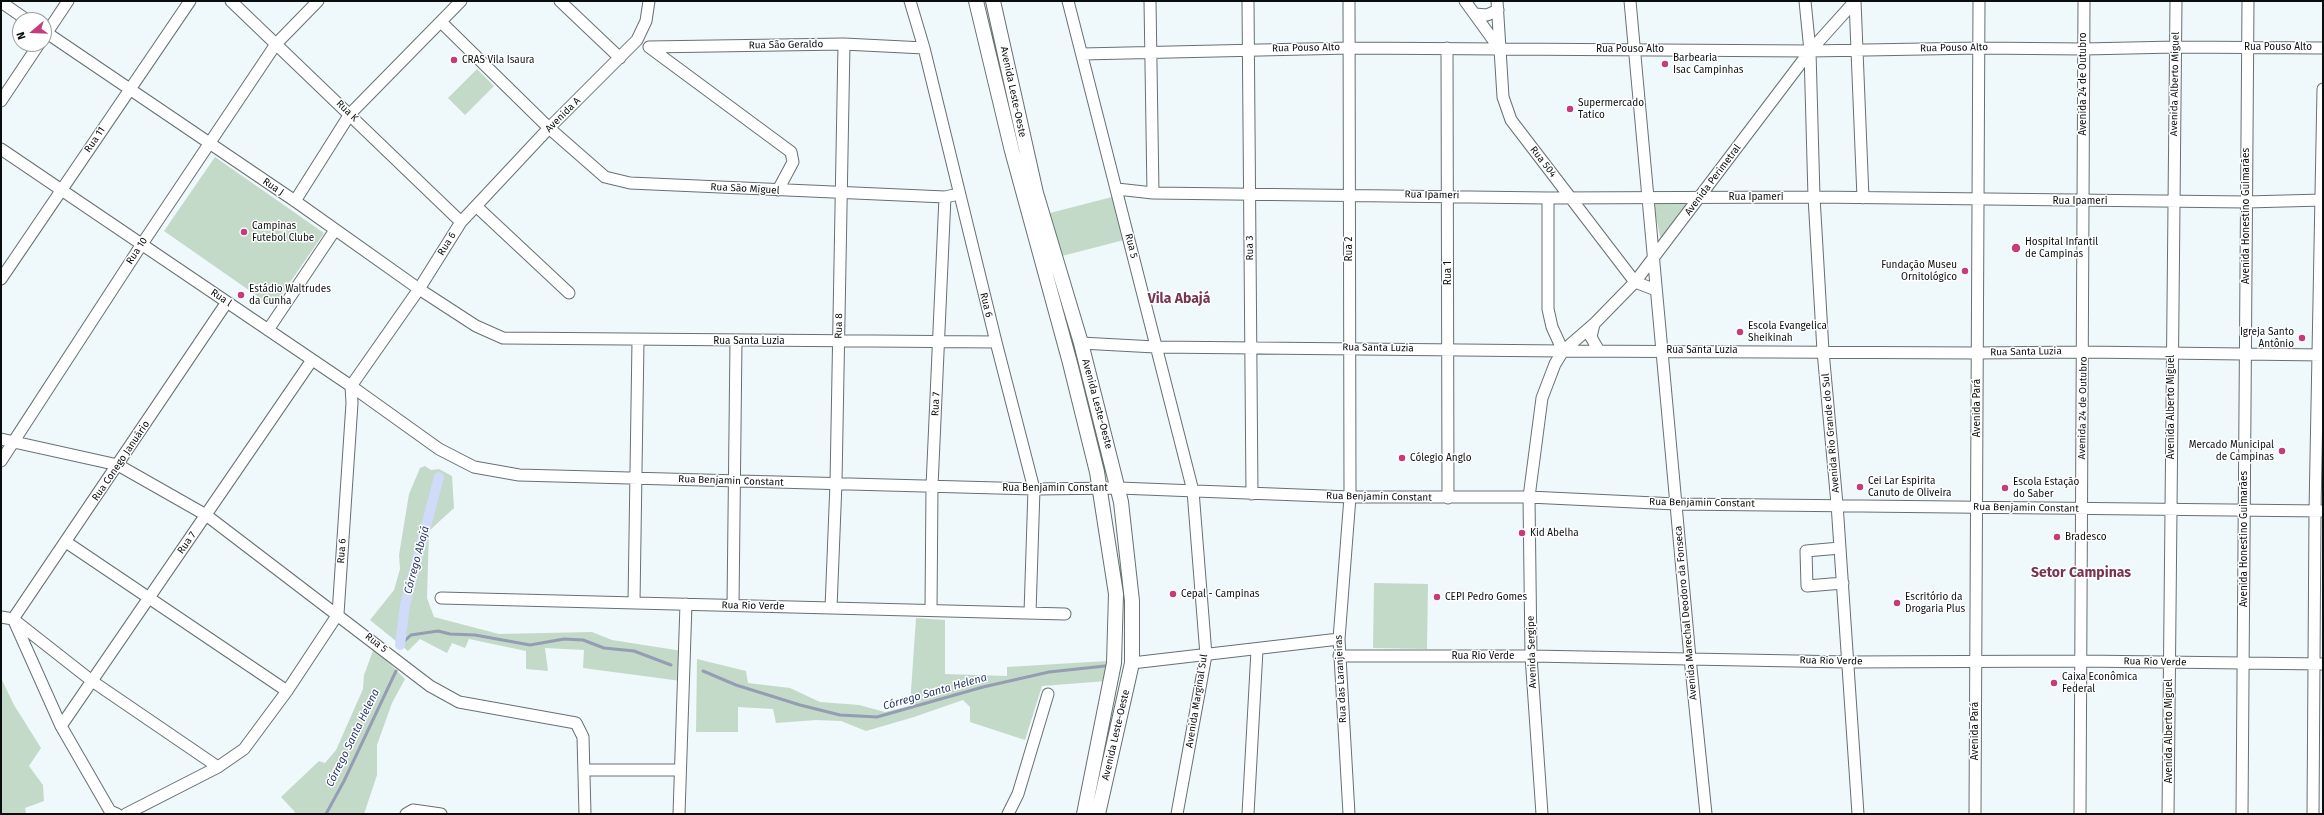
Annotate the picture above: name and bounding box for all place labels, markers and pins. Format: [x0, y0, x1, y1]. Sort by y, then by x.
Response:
place label: Barbearia Isac Campinhas [1673, 52, 1743, 76]
place label: CRAS Vila Isaura [462, 54, 535, 66]
marker: CRAS Vila Isaura [449, 55, 459, 65]
marker: Barbearia Isac Campinhas [1660, 59, 1670, 69]
place label: Supermercado Tatico [1578, 97, 1644, 120]
marker: Supermercado Tatico [1565, 104, 1575, 114]
place label: Campinas Futebol Clube [252, 220, 314, 244]
marker: Campinas Futebol Clube [239, 227, 249, 237]
place label: Hospital Infantil de Campinas [2025, 236, 2098, 260]
marker: Hospital Infantil de Campinas [2010, 242, 2022, 254]
place label: Fundação Museu Ornitológico [1881, 259, 1957, 282]
marker: Fundação Museu Ornitológico [1960, 266, 1970, 276]
place label: Estádio Waltrudes da Cunha [249, 283, 331, 306]
marker: Estádio Waltrudes da Cunha [236, 290, 246, 300]
place label: Escola Evangelica Sheikinah [1748, 320, 1827, 344]
place label: Igreja Santo Antônio [2240, 326, 2294, 350]
marker: Escola Evangelica Sheikinah [1735, 327, 1745, 337]
marker: Igreja Santo Antônio [2297, 333, 2307, 343]
place label: Mercado Municipal de Campinas [2189, 439, 2274, 462]
marker: Mercado Municipal de Campinas [2277, 446, 2287, 456]
place label: Cólegio Anglo [1410, 452, 1472, 464]
marker: Cólegio Anglo [1397, 453, 1407, 463]
place label: Cei Lar Espirita Canuto de Oliveira [1868, 475, 1951, 498]
place label: Escola Estação do Saber [2013, 476, 2079, 500]
marker: Cei Lar Espirita Canuto de Oliveira [1855, 482, 1865, 492]
marker: Escola Estação do Saber [2000, 483, 2010, 493]
place label: Kid Abelha [1530, 527, 1579, 539]
marker: Kid Abelha [1517, 528, 1527, 538]
place label: Bradesco [2065, 531, 2107, 543]
marker: Bradesco [2052, 532, 2062, 542]
place label: Cepal - Campinas [1181, 588, 1259, 600]
marker: Cepal - Campinas [1168, 589, 1178, 599]
place label: CEPI Pedro Gomes [1445, 591, 1527, 603]
place label: Escritório da Drogaria Plus [1905, 591, 1965, 614]
marker: CEPI Pedro Gomes [1432, 592, 1442, 602]
marker: Escritório da Drogaria Plus [1892, 598, 1902, 608]
place label: Caixa Econômica Federal [2062, 671, 2137, 694]
marker: Caixa Econômica Federal [2049, 678, 2059, 688]

